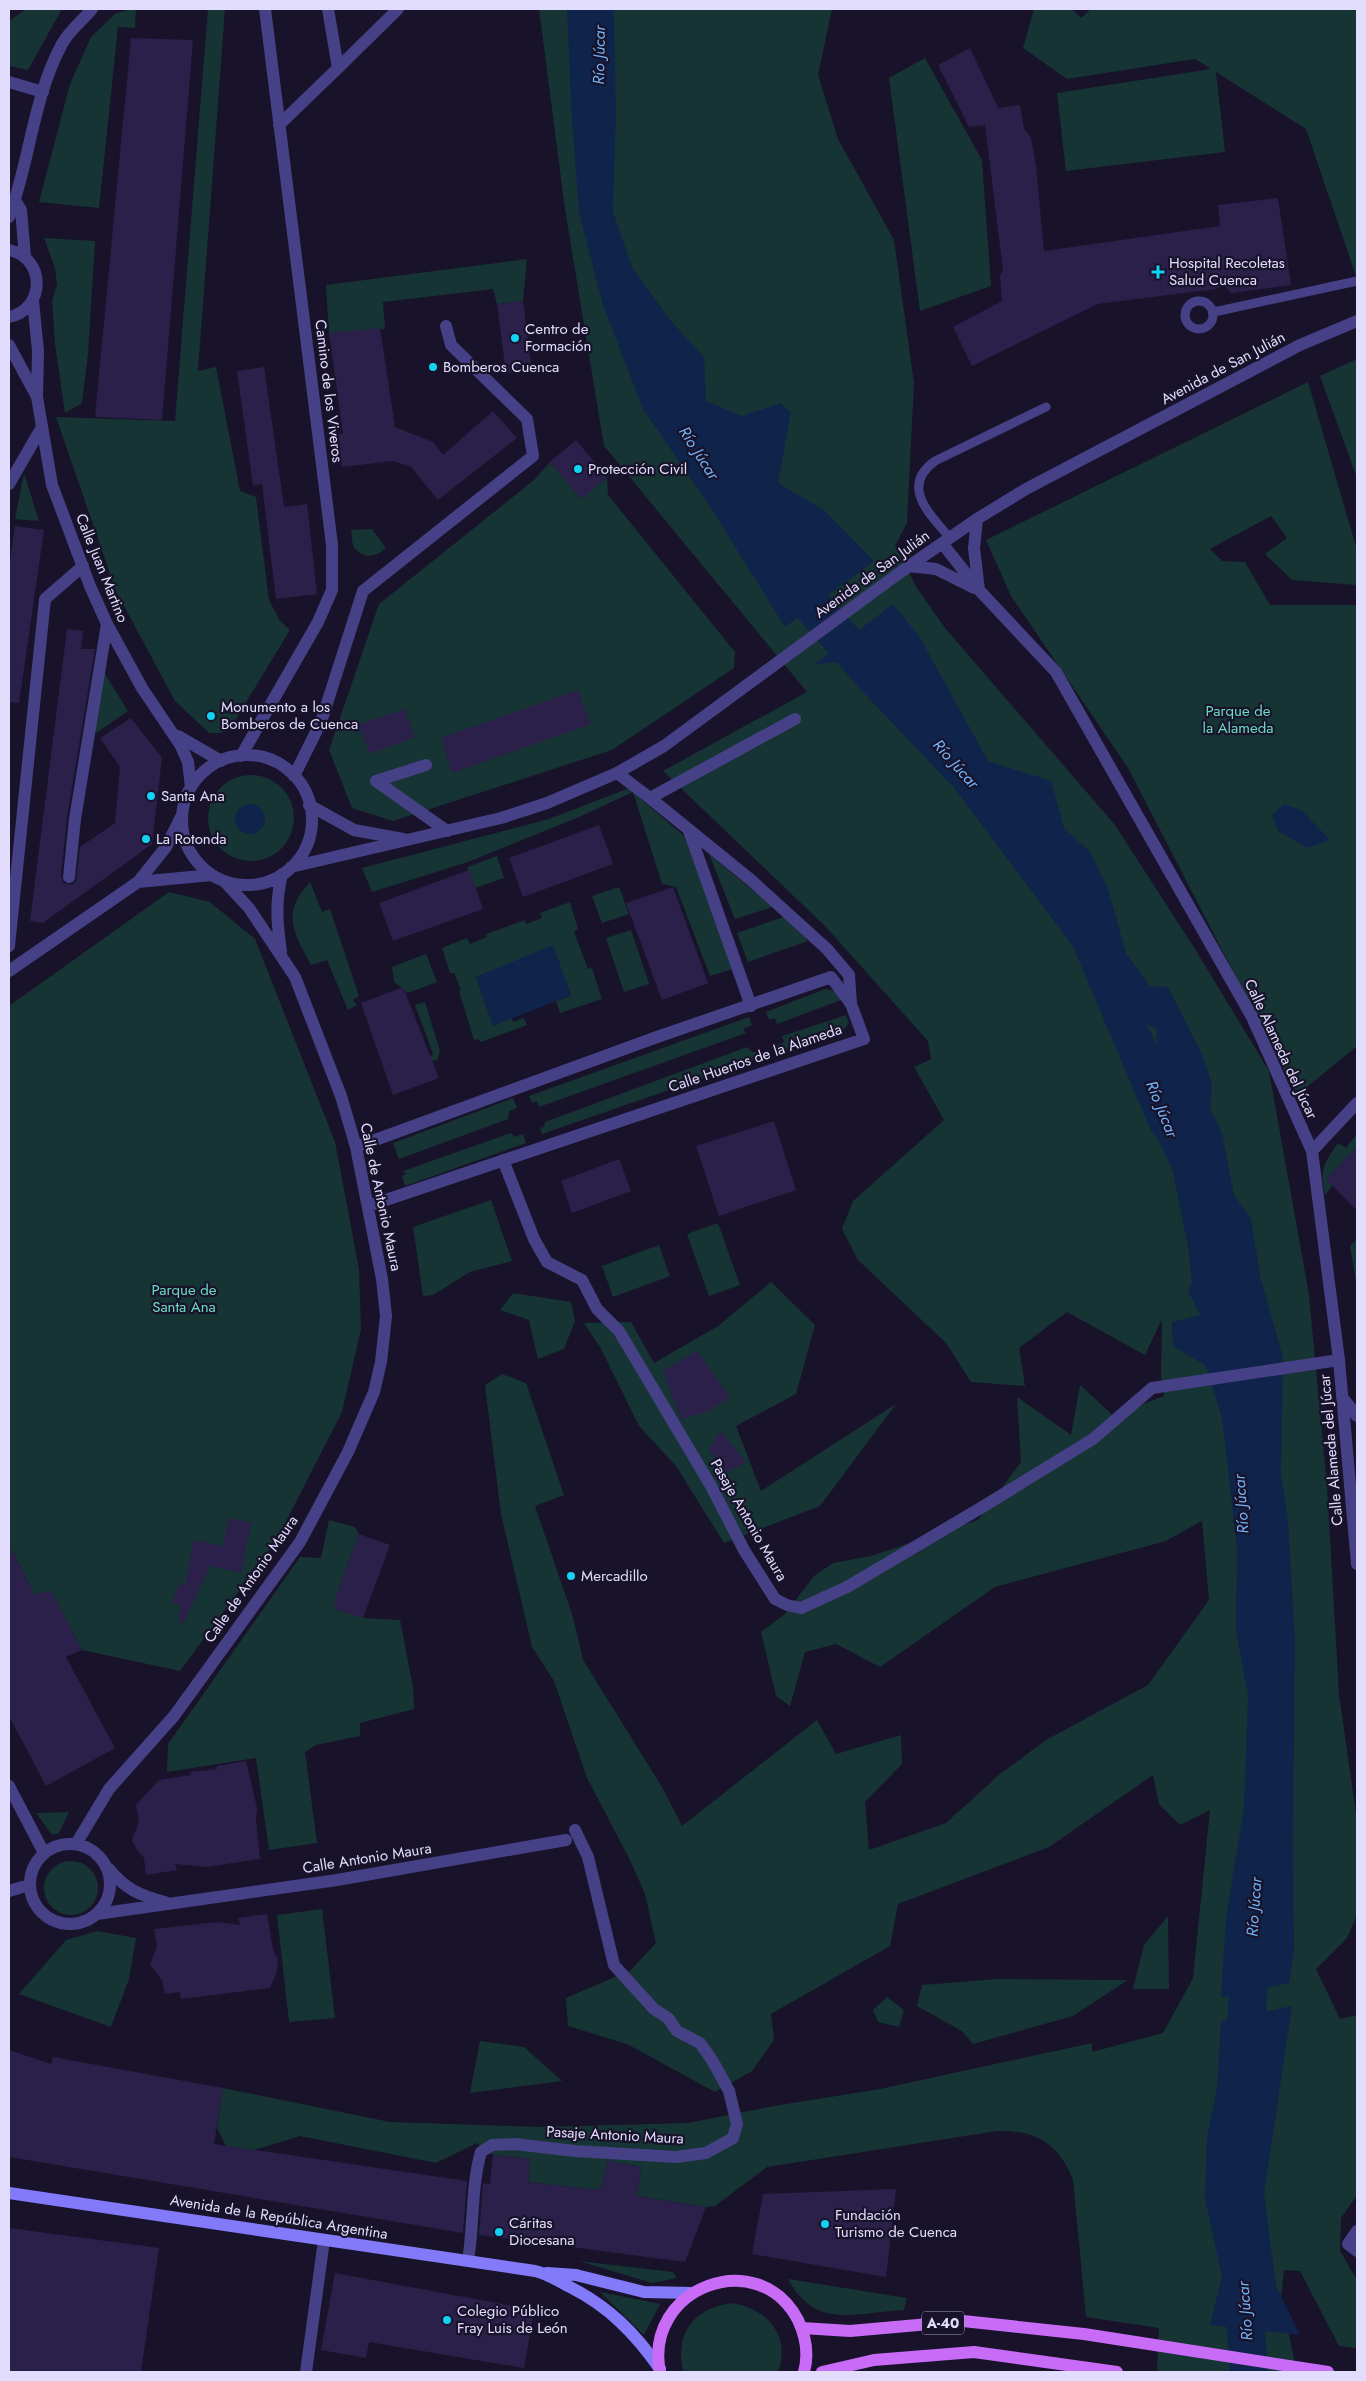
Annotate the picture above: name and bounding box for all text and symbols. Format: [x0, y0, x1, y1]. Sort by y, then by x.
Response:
water label: Río Júcar [587, 23, 611, 85]
place label: Hospital Recoletas Salud Cuenca [1169, 252, 1285, 291]
marker: Hospital Recoletas Salud Cuenca [1151, 265, 1165, 279]
street label: Camino de los Viveros [309, 318, 349, 464]
place label: Centro de Formación [525, 318, 591, 357]
street label: Avenida de San Julián [1157, 326, 1289, 410]
marker: Centro de Formación [509, 332, 521, 344]
place label: Bomberos Cuenca [443, 356, 559, 378]
marker: Bomberos Cuenca [427, 361, 439, 373]
water label: Río Júcar [673, 422, 726, 486]
place label: Protección Civil [588, 458, 687, 480]
marker: Protección Civil [572, 463, 584, 475]
street label: Calle Juan Martino [70, 510, 134, 626]
street label: Avenida de San Julián [810, 525, 934, 623]
place label: Monumento a los Bomberos de Cuenca [221, 696, 358, 735]
park label: Parque de la Alameda [1203, 700, 1273, 739]
marker: Monumento a los Bomberos de Cuenca [205, 710, 217, 722]
water label: Río Júcar [928, 734, 986, 795]
place label: Santa Ana [161, 785, 225, 807]
marker: Santa Ana [145, 790, 157, 802]
place label: La Rotonda [156, 828, 227, 850]
marker: La Rotonda [140, 833, 152, 845]
street label: Calle Alameda del Júcar [1239, 975, 1323, 1123]
street label: Calle Huertos de la Alameda [665, 1018, 845, 1098]
water label: Río Júcar [1140, 1077, 1184, 1142]
street label: Calle de Antonio Maura [355, 1121, 407, 1273]
park label: Parque de Santa Ana [152, 1279, 217, 1318]
street label: Calle Alameda del Júcar [1313, 1372, 1349, 1527]
street label: Pasaje Antonio Maura [705, 1455, 793, 1585]
water label: Río Júcar [1227, 1472, 1255, 1534]
street label: Calle de Antonio Maura [199, 1511, 303, 1647]
place label: Mercadillo [581, 1565, 648, 1587]
marker: Mercadillo [565, 1570, 577, 1582]
street label: Calle Antonio Maura [301, 1837, 433, 1879]
water label: Río Júcar [1240, 1875, 1268, 1937]
street label: Pasaje Antonio Maura [546, 2120, 684, 2150]
street label: Avenida de la República Argentina [169, 2189, 389, 2245]
place label: Fundación Turismo de Cuenca [835, 2204, 957, 2243]
place label: Cáritas Diocesana [509, 2212, 575, 2251]
marker: Fundación Turismo de Cuenca [819, 2218, 831, 2230]
marker: Cáritas Diocesana [493, 2226, 505, 2238]
water label: Río Júcar [1231, 2279, 1259, 2341]
place label: Colegio Público Fray Luis de León [457, 2300, 568, 2339]
road number: A-40 [922, 2312, 964, 2334]
marker: Colegio Público Fray Luis de León [441, 2314, 453, 2326]

